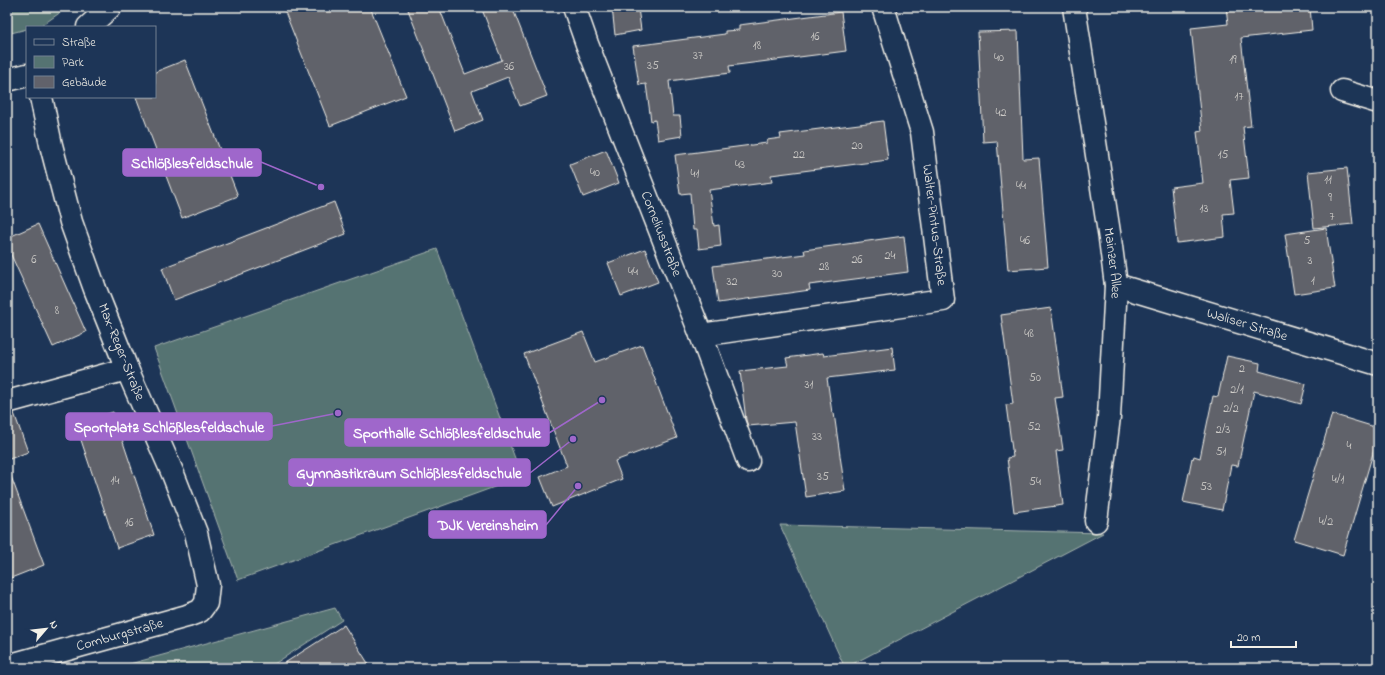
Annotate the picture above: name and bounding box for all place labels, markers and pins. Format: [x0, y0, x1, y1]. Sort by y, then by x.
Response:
callout: Schlößlesfeldschule [123, 149, 261, 176]
callout: Sportplatz Schlößlesfeldschule [66, 413, 272, 440]
callout: Sporthalle Schlößlesfeldschule [345, 419, 549, 446]
callout: Gymnastikraum Schlößlesfeldschule [289, 459, 530, 486]
callout: DJK Vereinsheim [429, 511, 546, 538]

